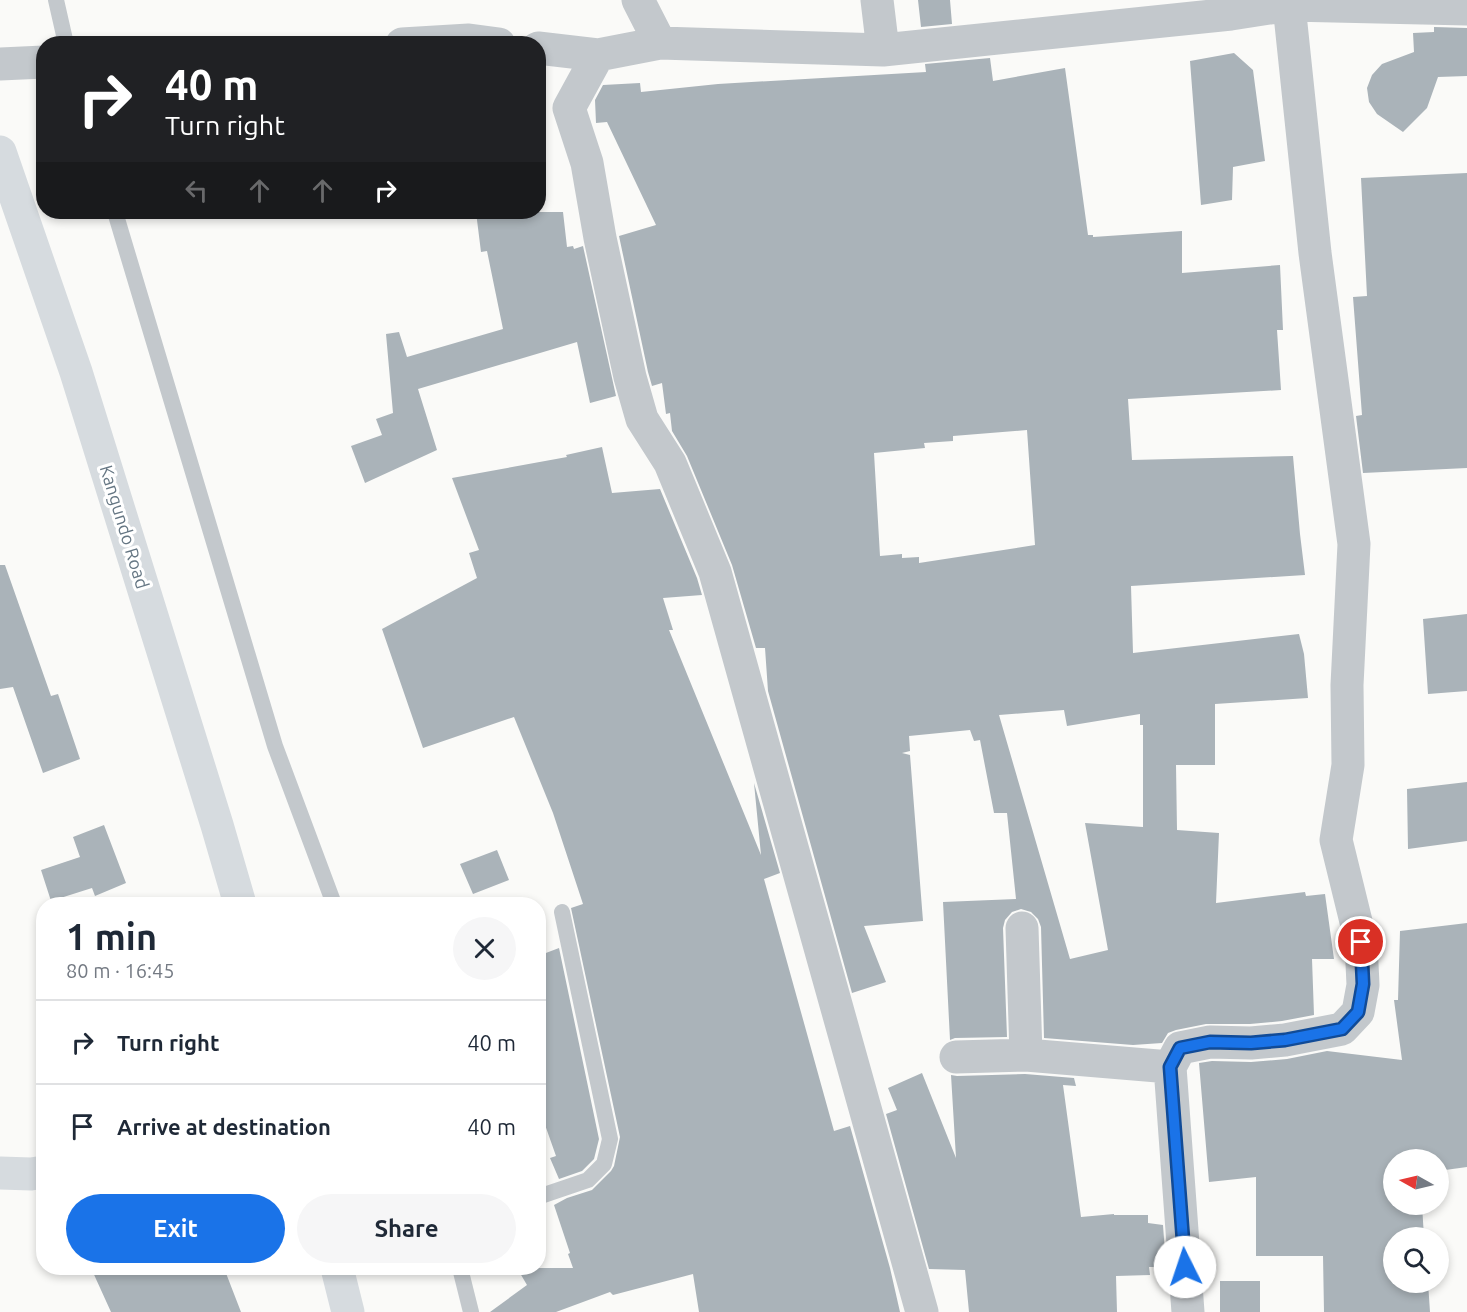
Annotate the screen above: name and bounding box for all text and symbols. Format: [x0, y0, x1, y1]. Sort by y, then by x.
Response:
icon: right [66, 60, 144, 138]
text: 40 m [165, 61, 259, 108]
text: Turn right [165, 110, 285, 140]
icon: left [180, 174, 213, 207]
icon: ahead [243, 174, 276, 207]
icon: ahead [306, 174, 339, 207]
icon: right [369, 174, 402, 207]
street label: Kangundo Road [97, 463, 153, 591]
text: 1 min [66, 916, 157, 957]
pin [1335, 916, 1386, 967]
button: close [453, 917, 516, 980]
icon: arrive [1344, 925, 1377, 958]
text: 80 m · 16:45 [66, 959, 175, 982]
icon: right [66, 1026, 99, 1059]
text: Turn right [117, 1030, 219, 1055]
text: 40 m [467, 1030, 516, 1055]
icon: arrive [66, 1110, 99, 1143]
text: Arrive at destination [117, 1114, 331, 1139]
text: 40 m [467, 1114, 516, 1139]
north arrow [1383, 1149, 1449, 1215]
map controls [1383, 1149, 1449, 1293]
button: Exit [66, 1194, 285, 1263]
button: Share [297, 1194, 516, 1263]
button: search [1383, 1227, 1449, 1293]
position arrow [1153, 1235, 1217, 1299]

